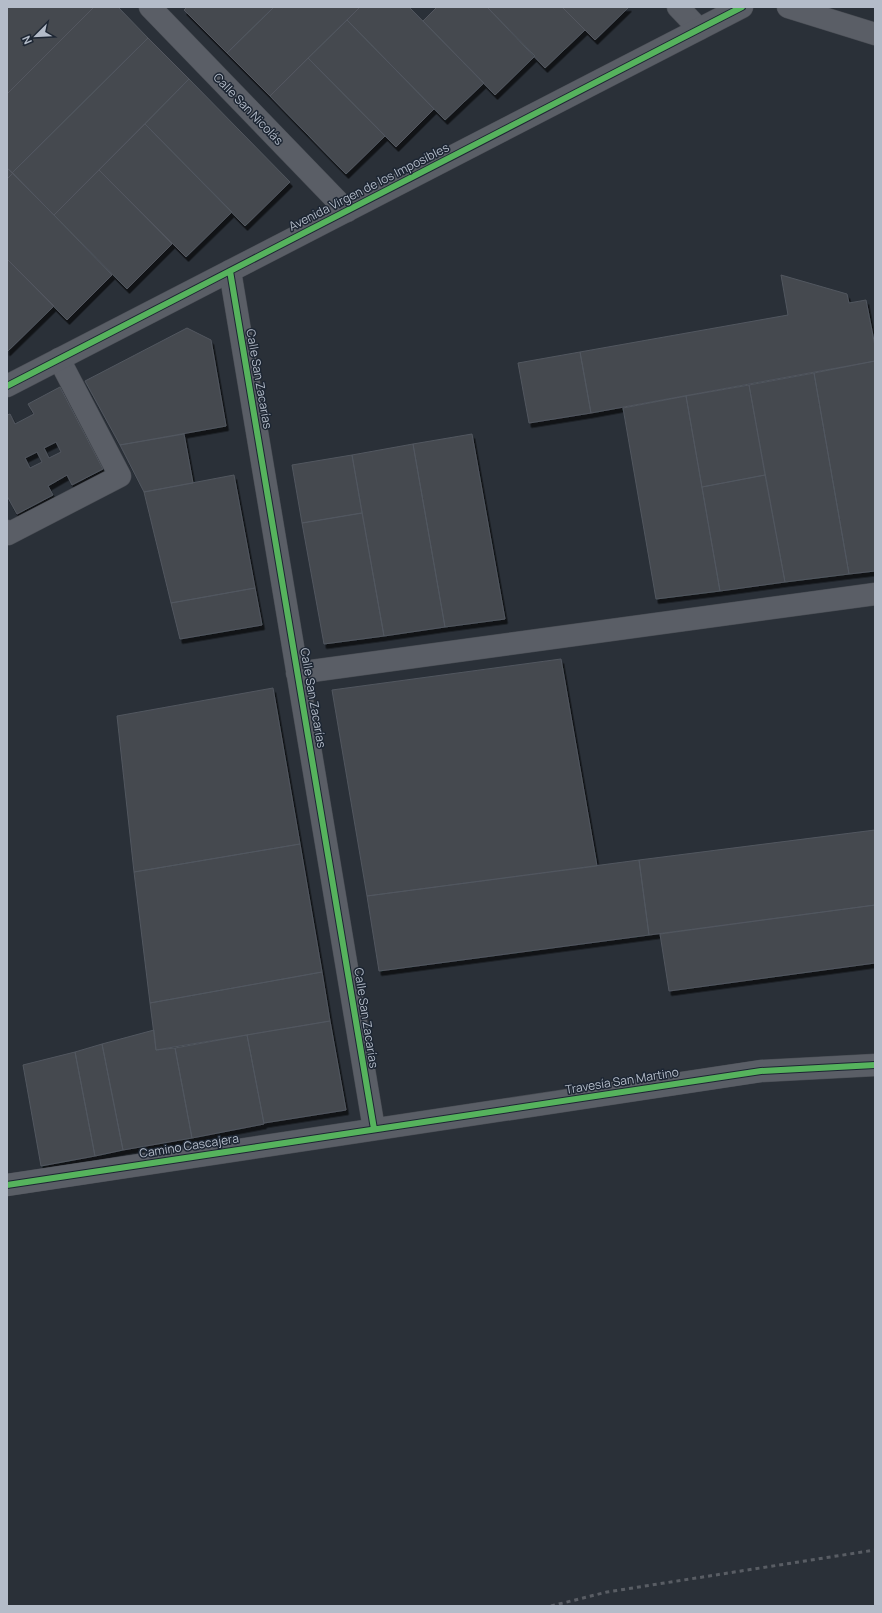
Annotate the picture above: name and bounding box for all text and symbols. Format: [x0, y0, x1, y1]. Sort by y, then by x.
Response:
north arrow [16, 16, 56, 56]
text: N [18, 34, 35, 47]
street label: Calle San Nicolás [210, 69, 287, 148]
street label: Avenida Virgen de los Imposibles [286, 139, 452, 234]
street label: Calle San Zacarías [242, 328, 277, 430]
street label: Calle San Zacarías [296, 647, 331, 749]
street label: Calle San Zacarías [350, 967, 383, 1069]
street label: Travesía San Martino [564, 1063, 680, 1098]
street label: Camino Cascajera [138, 1129, 240, 1162]

